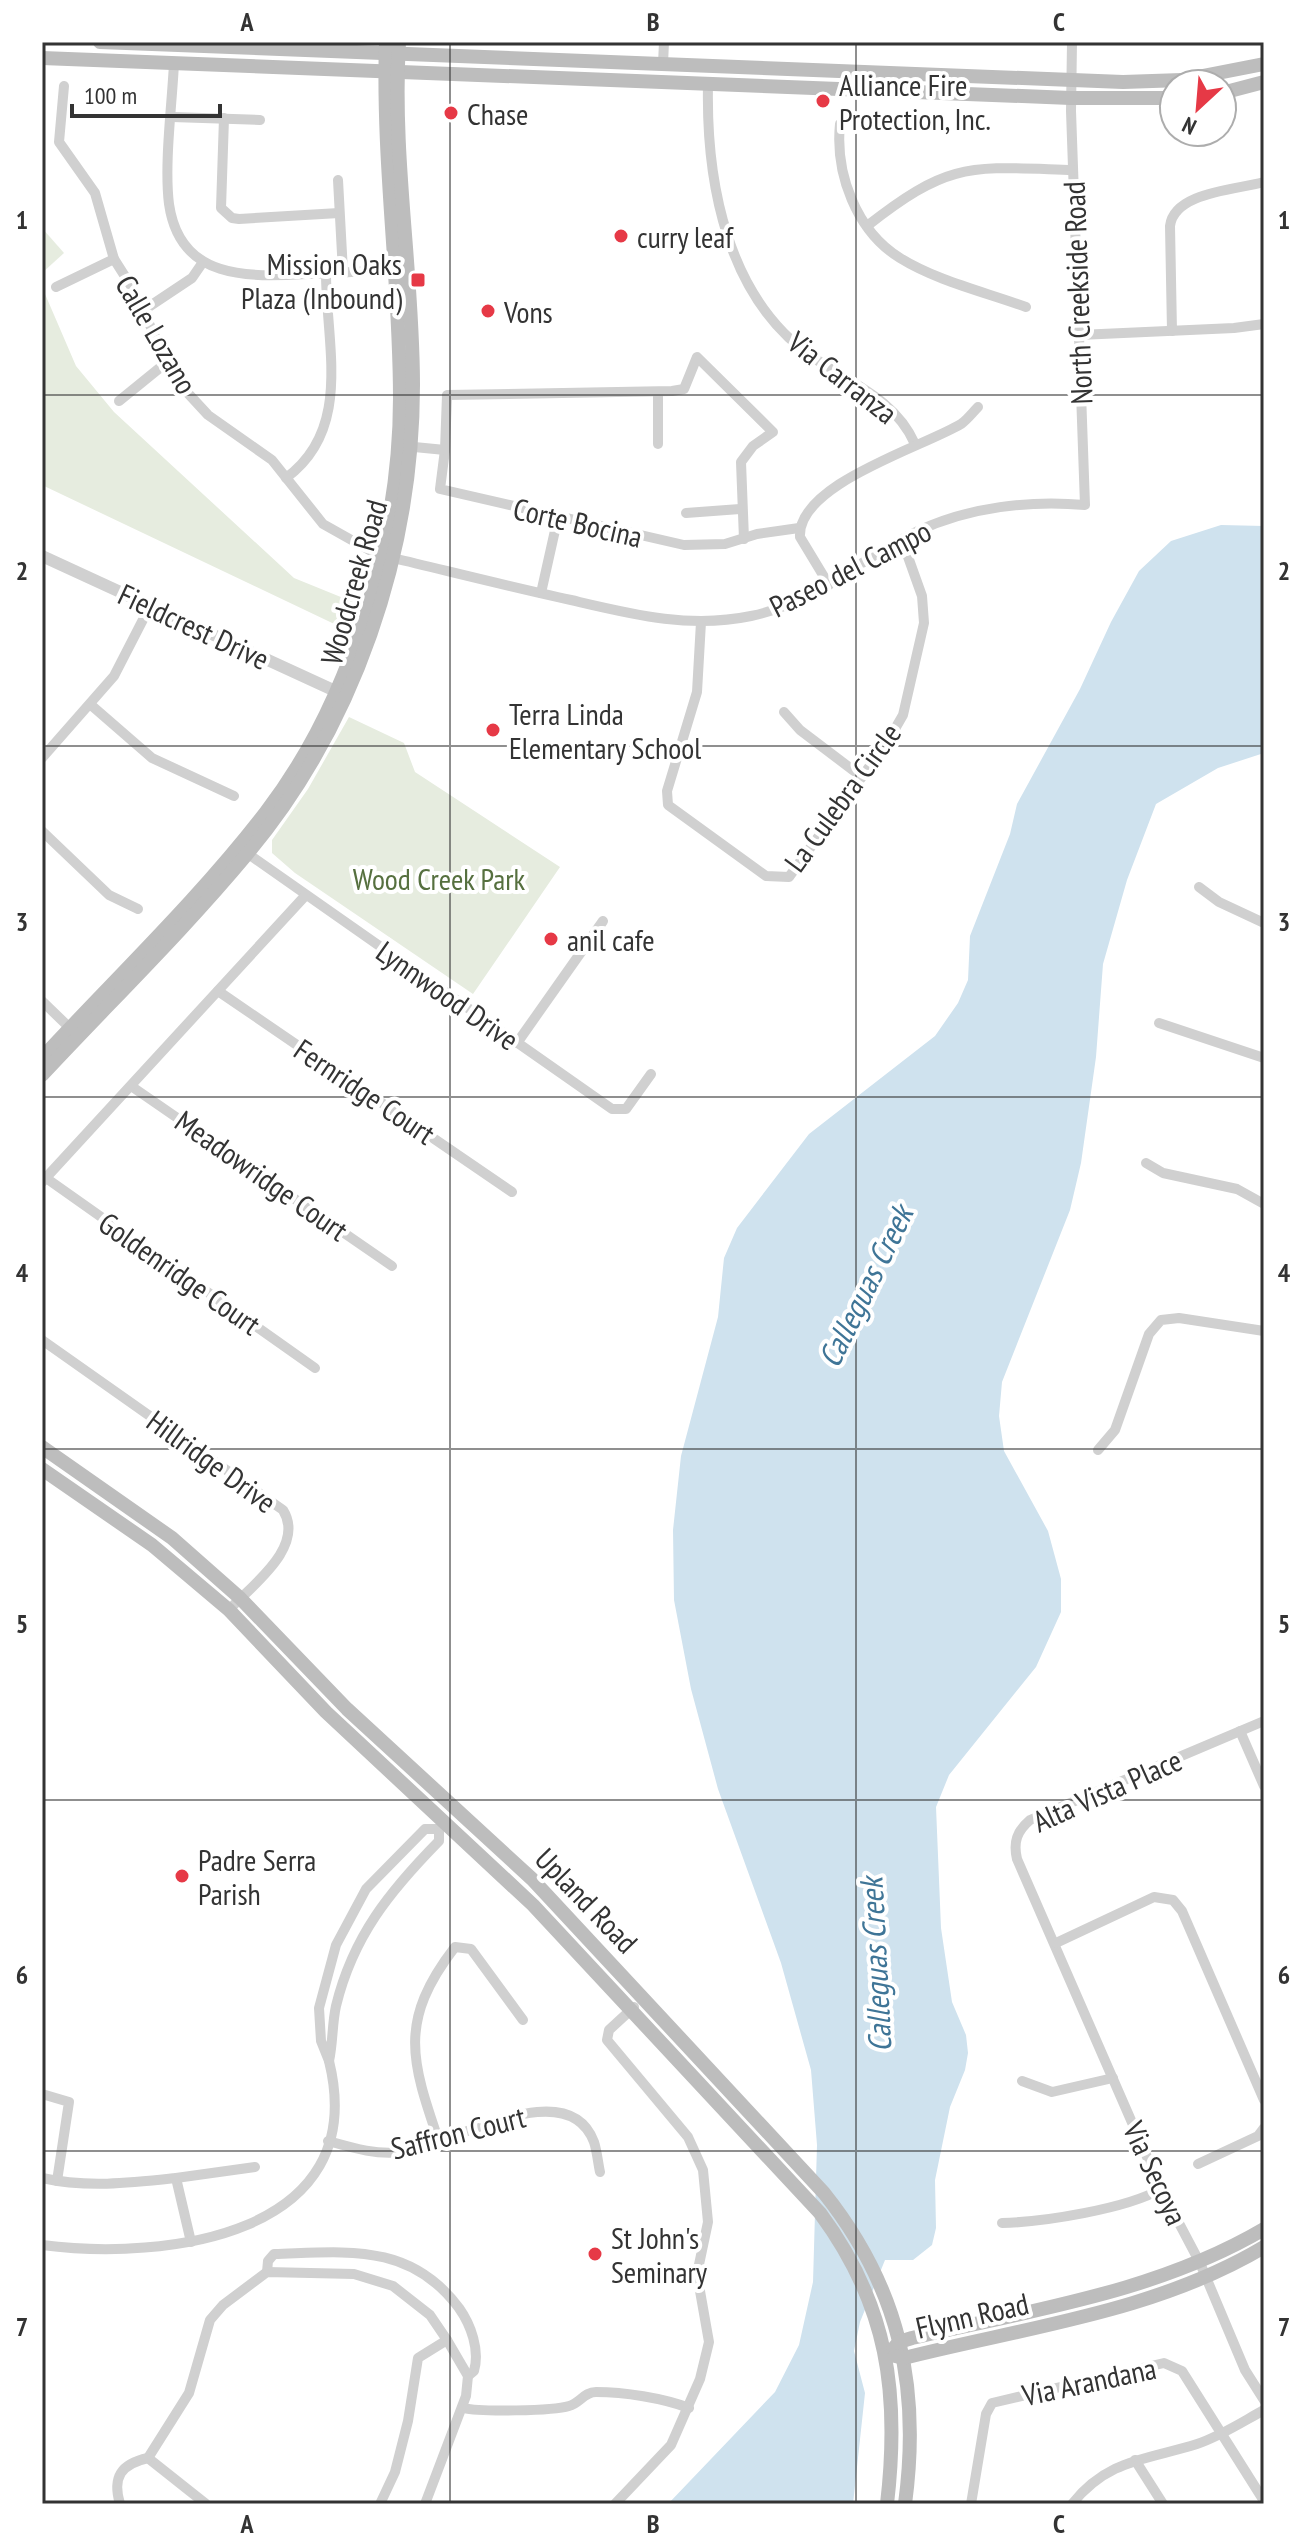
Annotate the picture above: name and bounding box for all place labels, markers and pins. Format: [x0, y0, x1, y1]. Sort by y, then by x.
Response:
place label: Alliance Fire Protection, Inc. [839, 65, 991, 138]
marker: Alliance Fire Protection, Inc. [814, 92, 832, 110]
place label: Chase [467, 94, 528, 133]
marker: Chase [442, 104, 460, 122]
place label: curry leaf [637, 217, 734, 256]
marker: curry leaf [612, 227, 630, 245]
place label: Mission Oaks Plaza (Inbound) [241, 244, 402, 317]
marker: Mission Oaks Plaza (Inbound) [409, 271, 427, 289]
place label: Vons [503, 292, 553, 331]
marker: Vons [479, 302, 497, 320]
place label: Terra Linda Elementary School [509, 694, 701, 767]
marker: Terra Linda Elementary School [484, 721, 502, 739]
place label: anil cafe [567, 920, 655, 959]
marker: anil cafe [542, 930, 560, 948]
place label: Padre Serra Parish [198, 1840, 316, 1913]
marker: Padre Serra Parish [173, 1867, 191, 1885]
place label: St John's Seminary [611, 2218, 708, 2291]
marker: St John's Seminary [586, 2245, 604, 2263]

